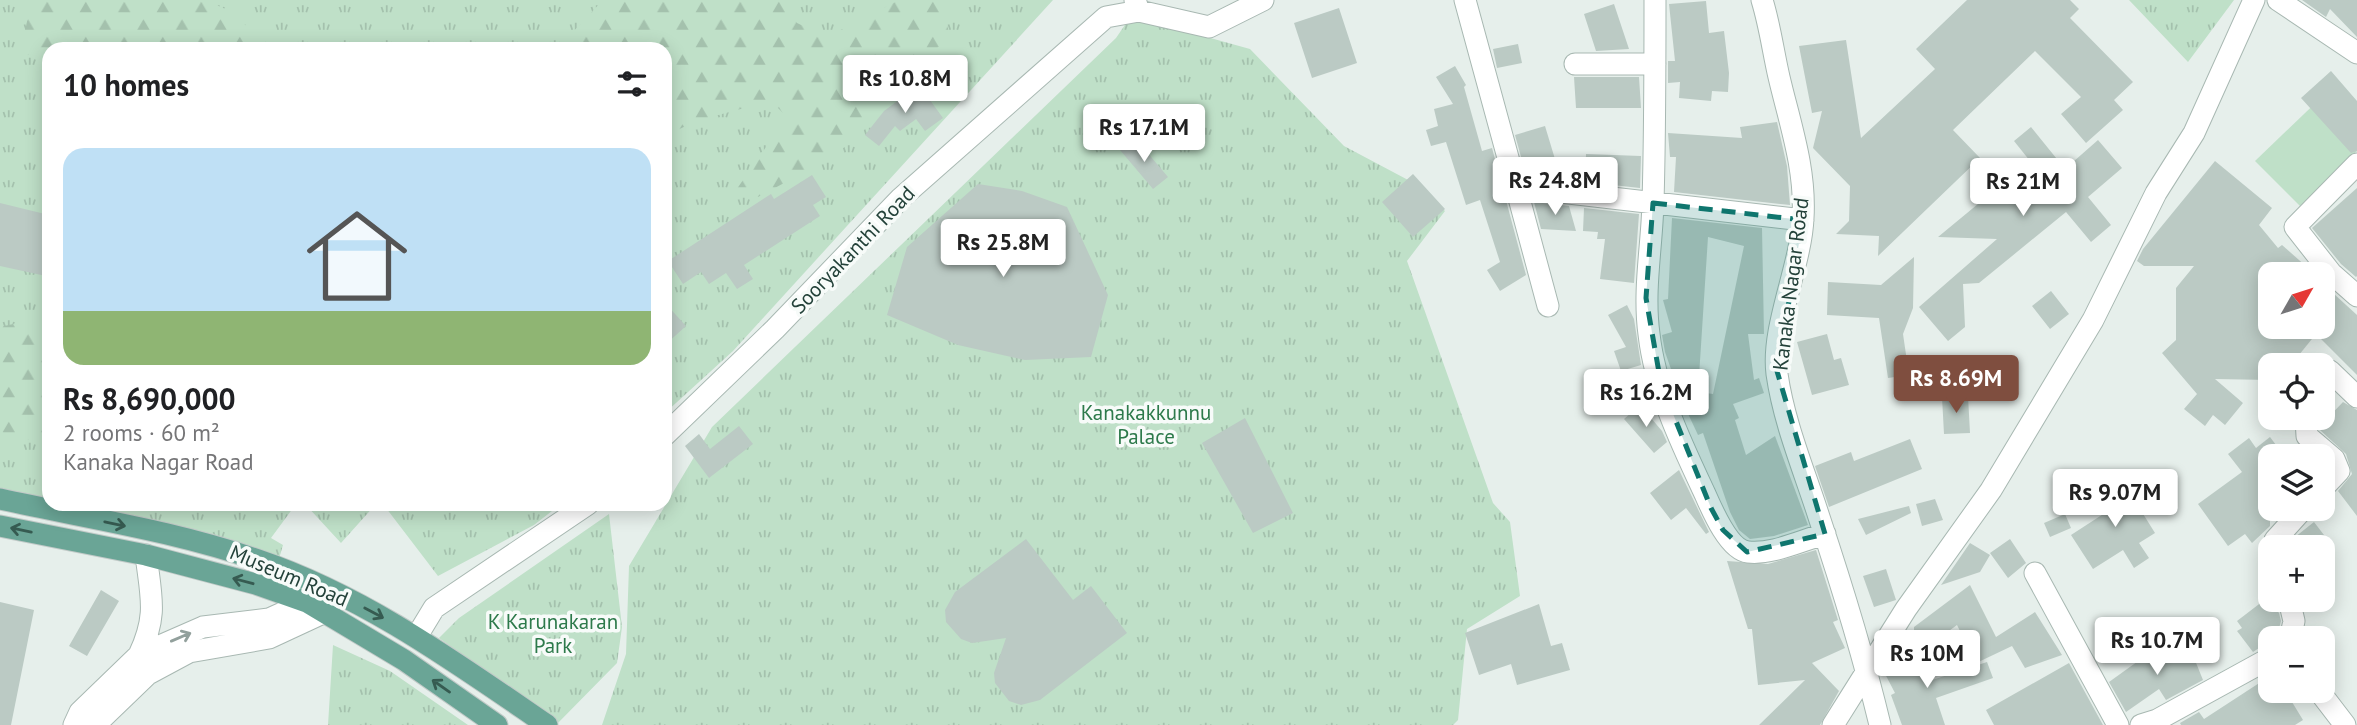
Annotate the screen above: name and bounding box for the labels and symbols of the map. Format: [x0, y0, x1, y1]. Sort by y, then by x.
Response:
pin: Rs 10.8M [833, 55, 977, 115]
pin: Rs 17.1M [1072, 104, 1216, 164]
pin: Rs 24.8M [1483, 158, 1627, 217]
pin: Rs 21M [1966, 158, 2080, 218]
street label: Sooryakanthi Road [785, 180, 920, 319]
street label: Kanaka Nagar Road [1766, 196, 1815, 372]
pin: Rs 25.8M [931, 219, 1075, 279]
north arrow [2258, 262, 2334, 340]
pin: Rs 8.69M [1884, 356, 2028, 415]
pin: Rs 16.2M [1574, 370, 1718, 429]
park label: Kanakakkunnu Palace [1081, 399, 1211, 450]
pin: Rs 9.07M [2043, 470, 2187, 529]
one-way arrow [103, 518, 125, 531]
one-way arrow [10, 523, 33, 536]
street label: Museum Road [226, 539, 352, 613]
one-way arrow [232, 574, 254, 587]
one-way arrow [363, 607, 384, 621]
park label: K Karunakaran Park [488, 608, 618, 659]
pin: Rs 10.7M [2085, 618, 2229, 677]
one-way arrow [169, 630, 191, 643]
pin: Rs 10M [1870, 630, 1984, 690]
one-way arrow [432, 679, 451, 693]

